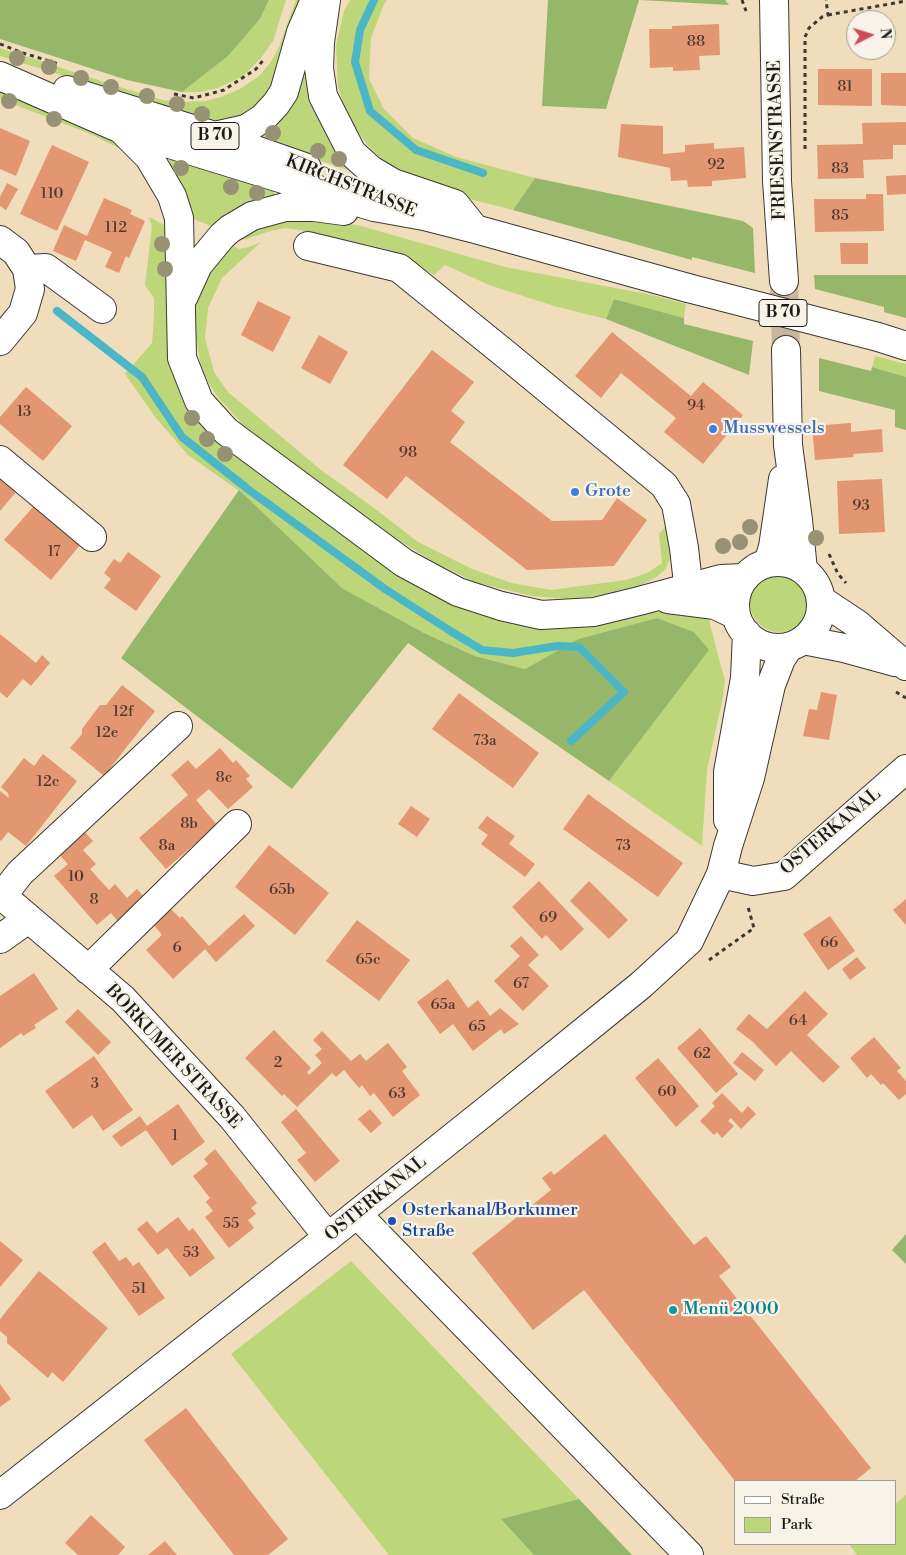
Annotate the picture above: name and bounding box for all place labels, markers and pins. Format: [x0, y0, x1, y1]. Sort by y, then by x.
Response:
place label: Musswessels [723, 418, 825, 440]
marker: Musswessels [707, 423, 719, 435]
place label: Grote [585, 481, 631, 503]
marker: Grote [569, 486, 581, 498]
place label: Osterkanal/Borkumer Straße [402, 1200, 578, 1242]
marker: Osterkanal/Borkumer Straße [386, 1215, 398, 1227]
place label: Menü 2000 [683, 1299, 779, 1321]
marker: Menü 2000 [667, 1304, 679, 1316]

